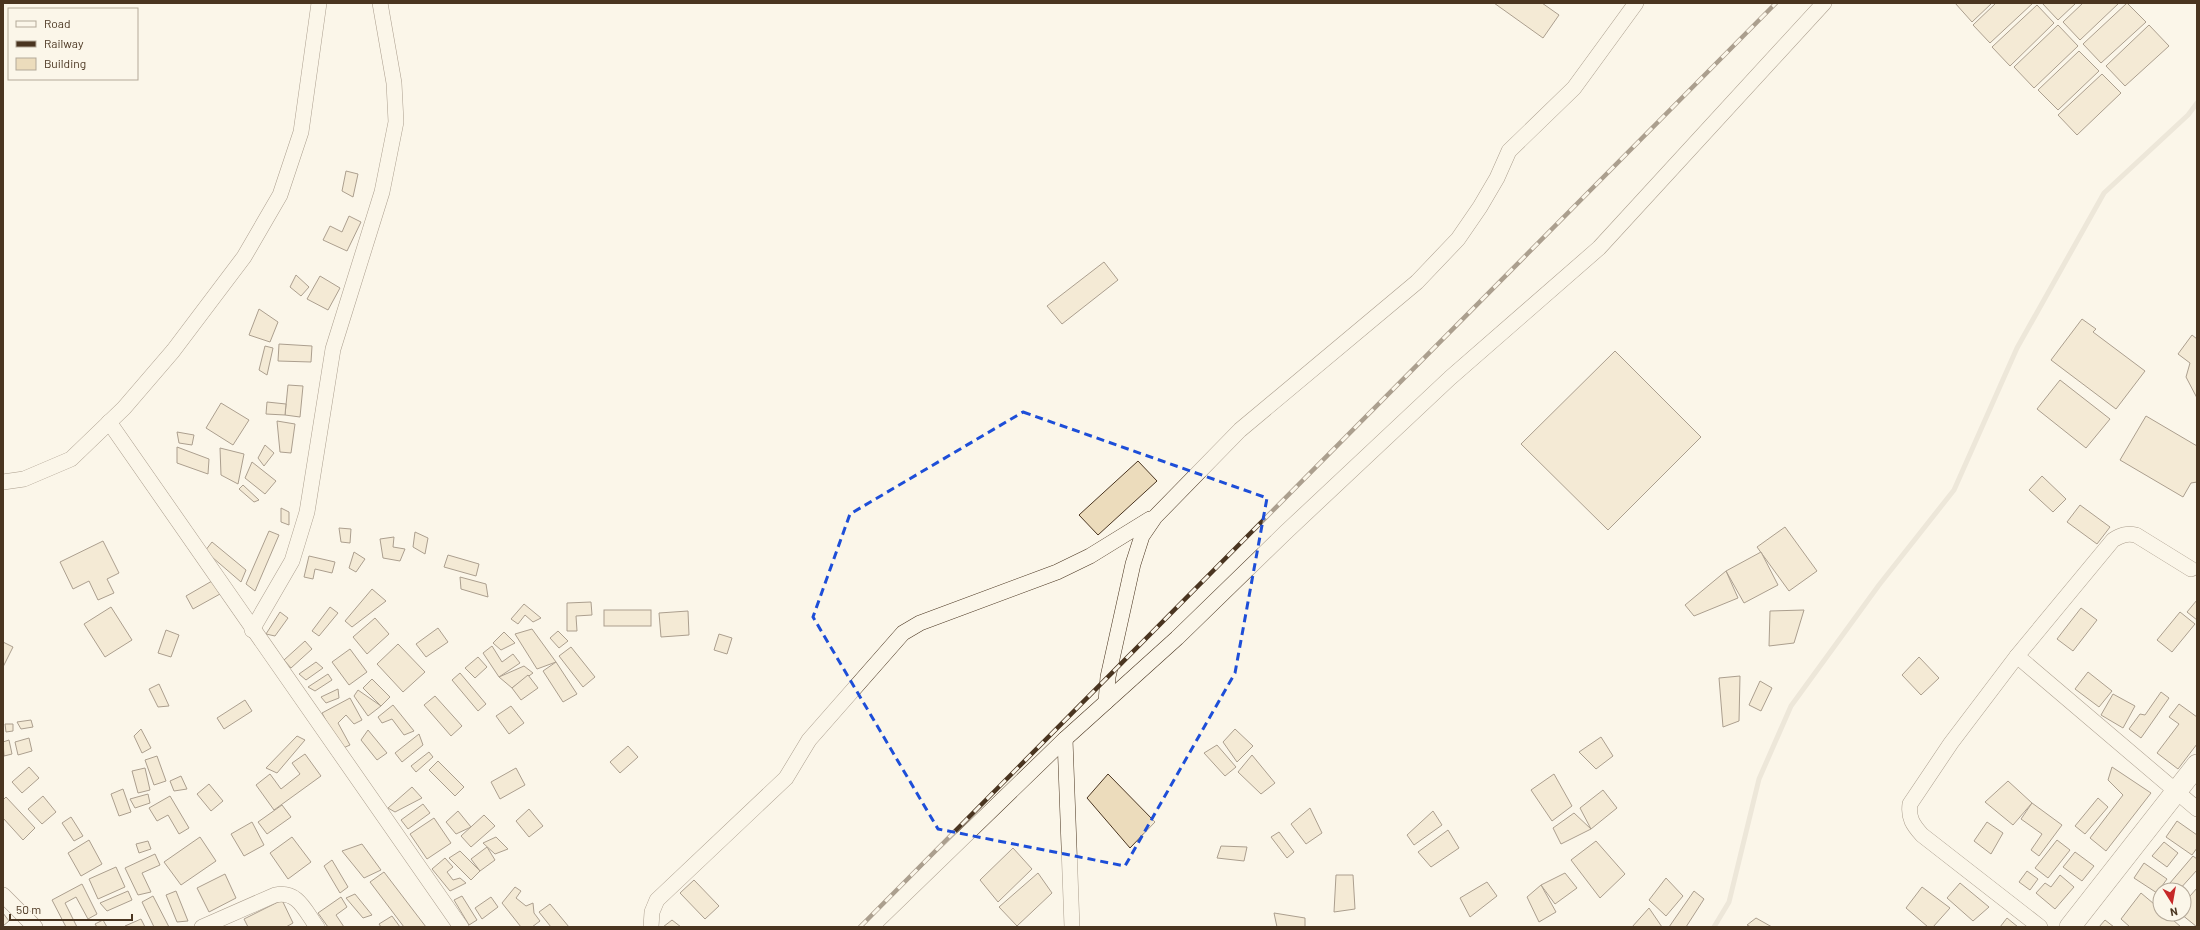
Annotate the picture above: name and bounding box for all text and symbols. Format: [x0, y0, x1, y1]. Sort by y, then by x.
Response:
legend [8, 8, 138, 80]
text: Road [44, 16, 71, 30]
text: Railway [44, 36, 84, 50]
text: Building [44, 56, 86, 70]
north arrow [2152, 882, 2192, 922]
scale bar [10, 896, 132, 922]
text: 50 m [16, 902, 41, 916]
text: N [2169, 905, 2179, 919]

